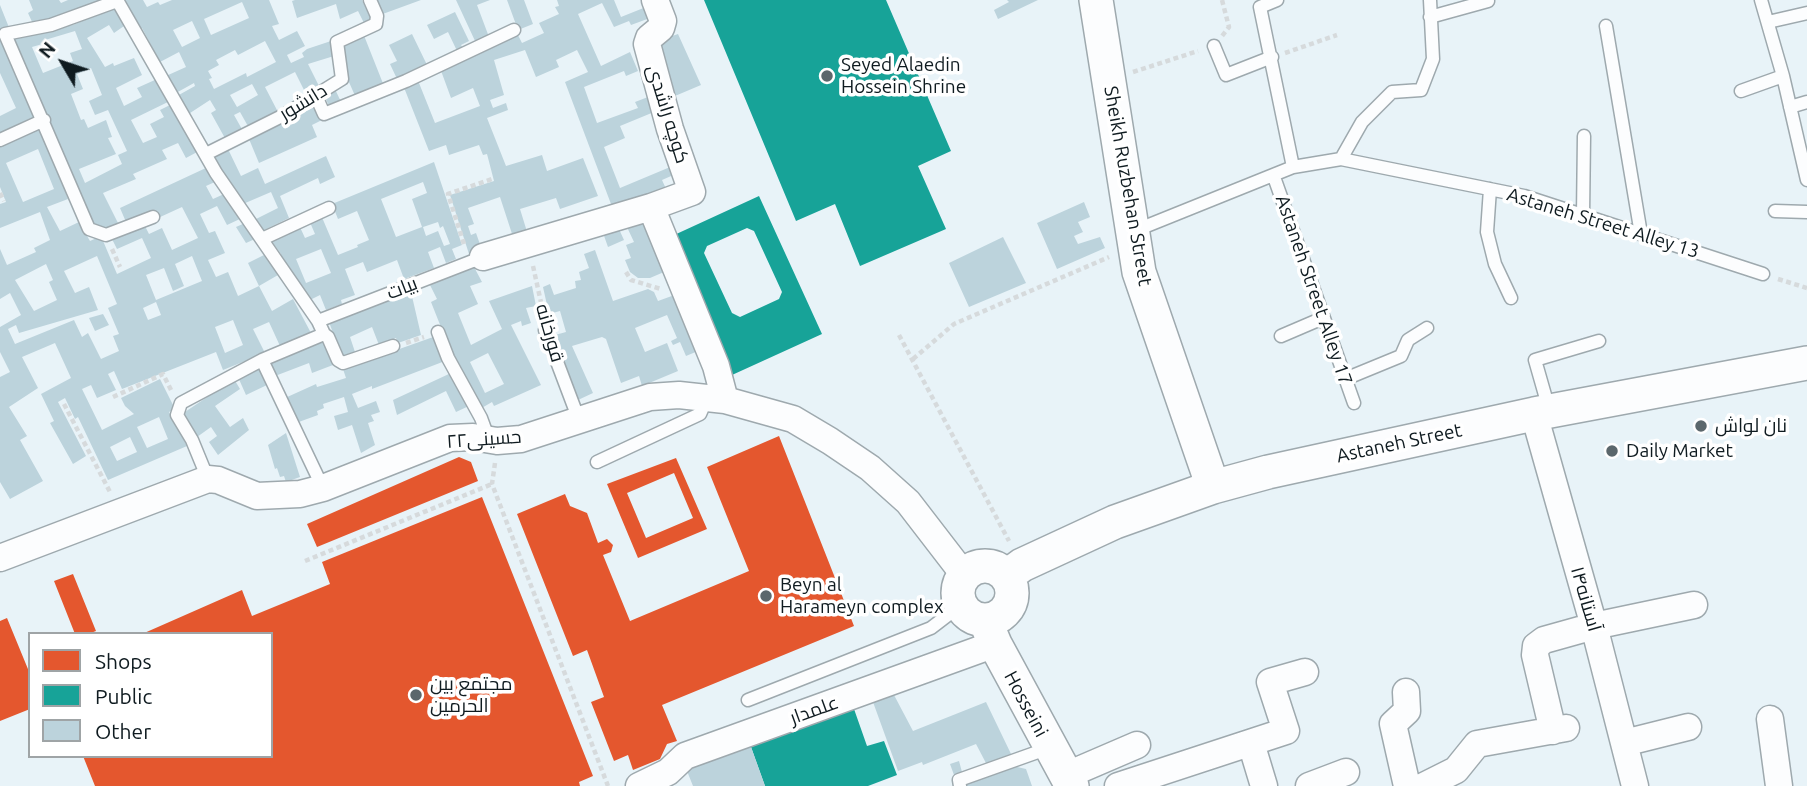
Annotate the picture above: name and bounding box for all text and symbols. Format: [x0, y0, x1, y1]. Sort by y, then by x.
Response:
north arrow [28, 28, 98, 98]
text: N [34, 37, 60, 62]
place label: Seyed Alaedin Hossein Shrine [841, 54, 966, 98]
street label: کوچه راشدی [642, 62, 694, 166]
marker: Seyed Alaedin Hossein Shrine [819, 68, 835, 84]
street label: دانشور [275, 79, 331, 125]
street label: Sheikh Ruzbehan Street [1099, 84, 1157, 288]
street label: Astaneh Street Alley 13 [1504, 183, 1702, 263]
street label: Astaneh Street Alley 17 [1271, 192, 1357, 388]
street label: بیات [383, 272, 421, 304]
street label: قورخانه [531, 301, 569, 365]
place label: نان لواش [1715, 415, 1787, 437]
marker: نان لواش [1693, 418, 1709, 434]
street label: Astaneh Street [1334, 419, 1464, 467]
street label: حسینی۲۲ [446, 425, 522, 453]
place label: Daily Market [1626, 440, 1733, 462]
marker: Daily Market [1604, 443, 1620, 459]
street label: آستانه۱۴ [1566, 564, 1606, 634]
place label: Beyn al Harameyn complex [780, 574, 944, 618]
marker: Beyn al Harameyn complex [758, 588, 774, 604]
legend [28, 632, 273, 758]
text: Shops [95, 649, 152, 673]
street label: Hosseini [999, 667, 1053, 741]
place label: مجتمع بین الحرمین [430, 673, 512, 717]
text: Public [95, 684, 152, 708]
marker: مجتمع بین الحرمین [408, 687, 424, 703]
street label: علمدار [787, 691, 841, 729]
text: Other [95, 719, 151, 743]

